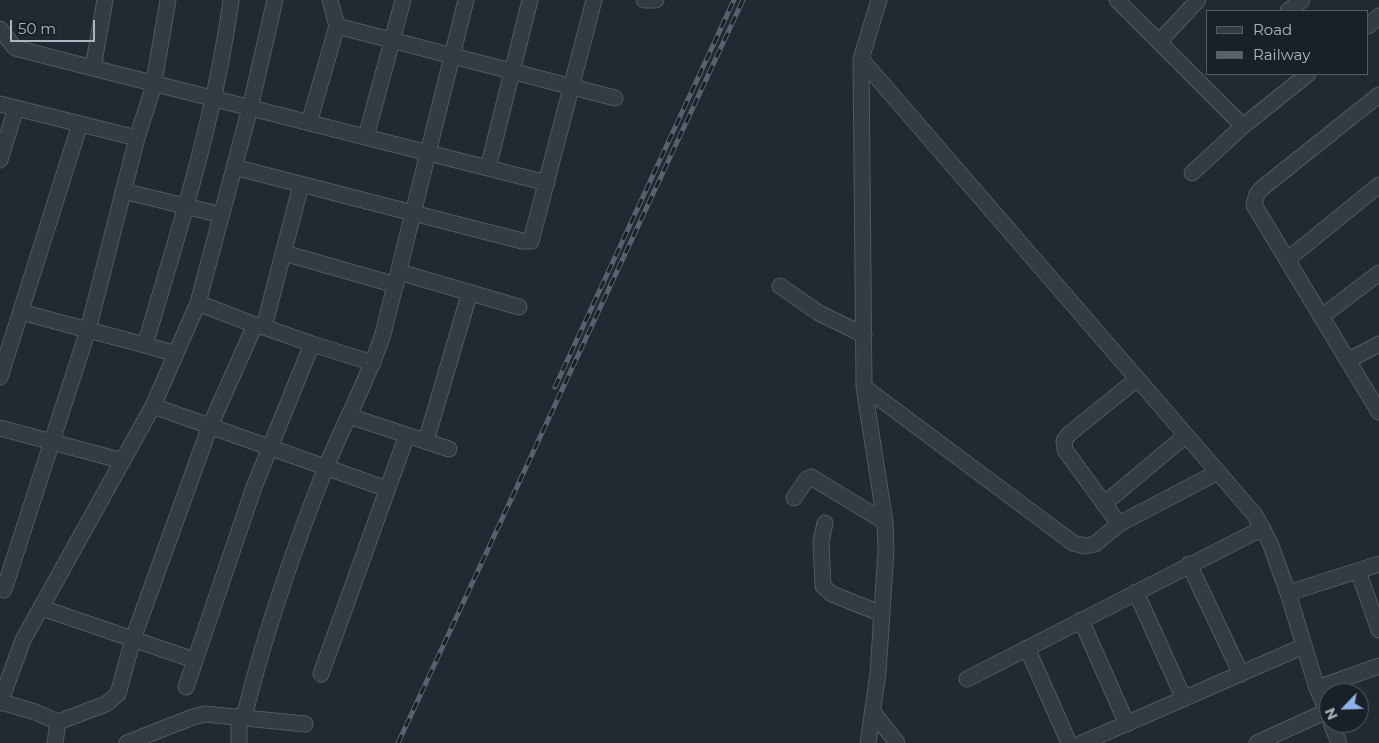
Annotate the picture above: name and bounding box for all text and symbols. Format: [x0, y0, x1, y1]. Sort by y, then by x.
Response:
scale bar [12, 10, 98, 42]
legend [1206, 10, 1369, 75]
text: 50 m [18, 19, 56, 38]
text: Road [1253, 20, 1292, 39]
text: Railway [1253, 45, 1310, 64]
north arrow [1319, 683, 1369, 733]
text: N [1321, 705, 1342, 723]

